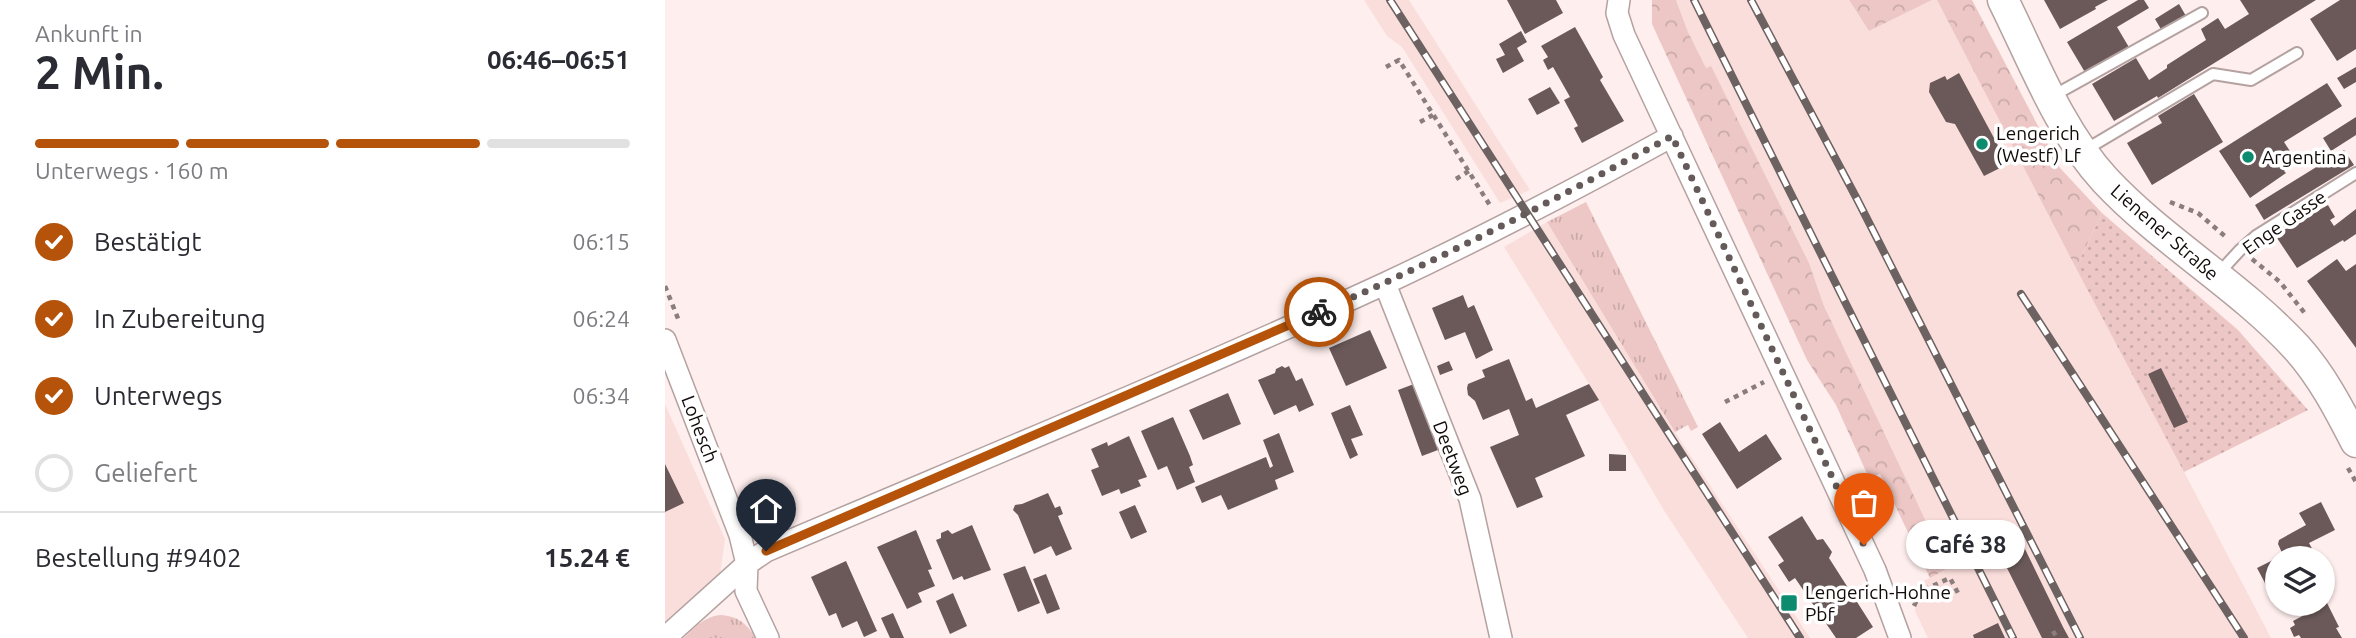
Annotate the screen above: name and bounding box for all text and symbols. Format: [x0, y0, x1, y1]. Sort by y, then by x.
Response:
text: Ankunft in [35, 21, 143, 46]
text: 06:46–06:51 [487, 45, 630, 74]
text: 2 Min. [35, 46, 164, 98]
place label: Lengerich (Westf) Lf [1996, 122, 2082, 166]
marker: Lengerich (Westf) Lf [1974, 136, 1990, 152]
place label: Argentina [2262, 146, 2347, 168]
marker: Argentina [2240, 149, 2256, 165]
text: Unterwegs · 160 m [35, 158, 229, 183]
street label: Lienener Straße [2107, 179, 2223, 285]
street label: Enge Gasse [2238, 185, 2330, 259]
icon: check [35, 223, 73, 261]
text: Bestätigt [94, 227, 201, 256]
text: 06:15 [572, 229, 630, 254]
courier [1284, 277, 1354, 347]
icon: bike [1300, 293, 1338, 331]
icon: check [35, 300, 73, 338]
text: In Zubereitung [94, 304, 266, 333]
text: 06:24 [572, 306, 630, 331]
icon: check [35, 377, 73, 415]
text: Unterwegs [94, 381, 222, 410]
text: 06:34 [572, 383, 630, 408]
street label: Lohesch [677, 392, 723, 466]
street label: Deetweg [1429, 418, 1477, 498]
text: Geliefert [94, 458, 197, 487]
pin [1834, 473, 1894, 545]
pin [736, 479, 796, 551]
icon: bag [1845, 484, 1883, 522]
icon: home [747, 490, 785, 528]
callout: Café 38 [1906, 520, 2025, 570]
text: Café 38 [1925, 532, 2006, 557]
text: Bestellung #9402 [35, 543, 242, 572]
text: 15.24 € [544, 543, 630, 572]
map controls [2265, 546, 2335, 616]
button: layers [2265, 546, 2335, 616]
place label: Lengerich-Hohne Pbf [1805, 581, 1951, 625]
marker: Lengerich-Hohne Pbf [1779, 593, 1799, 613]

